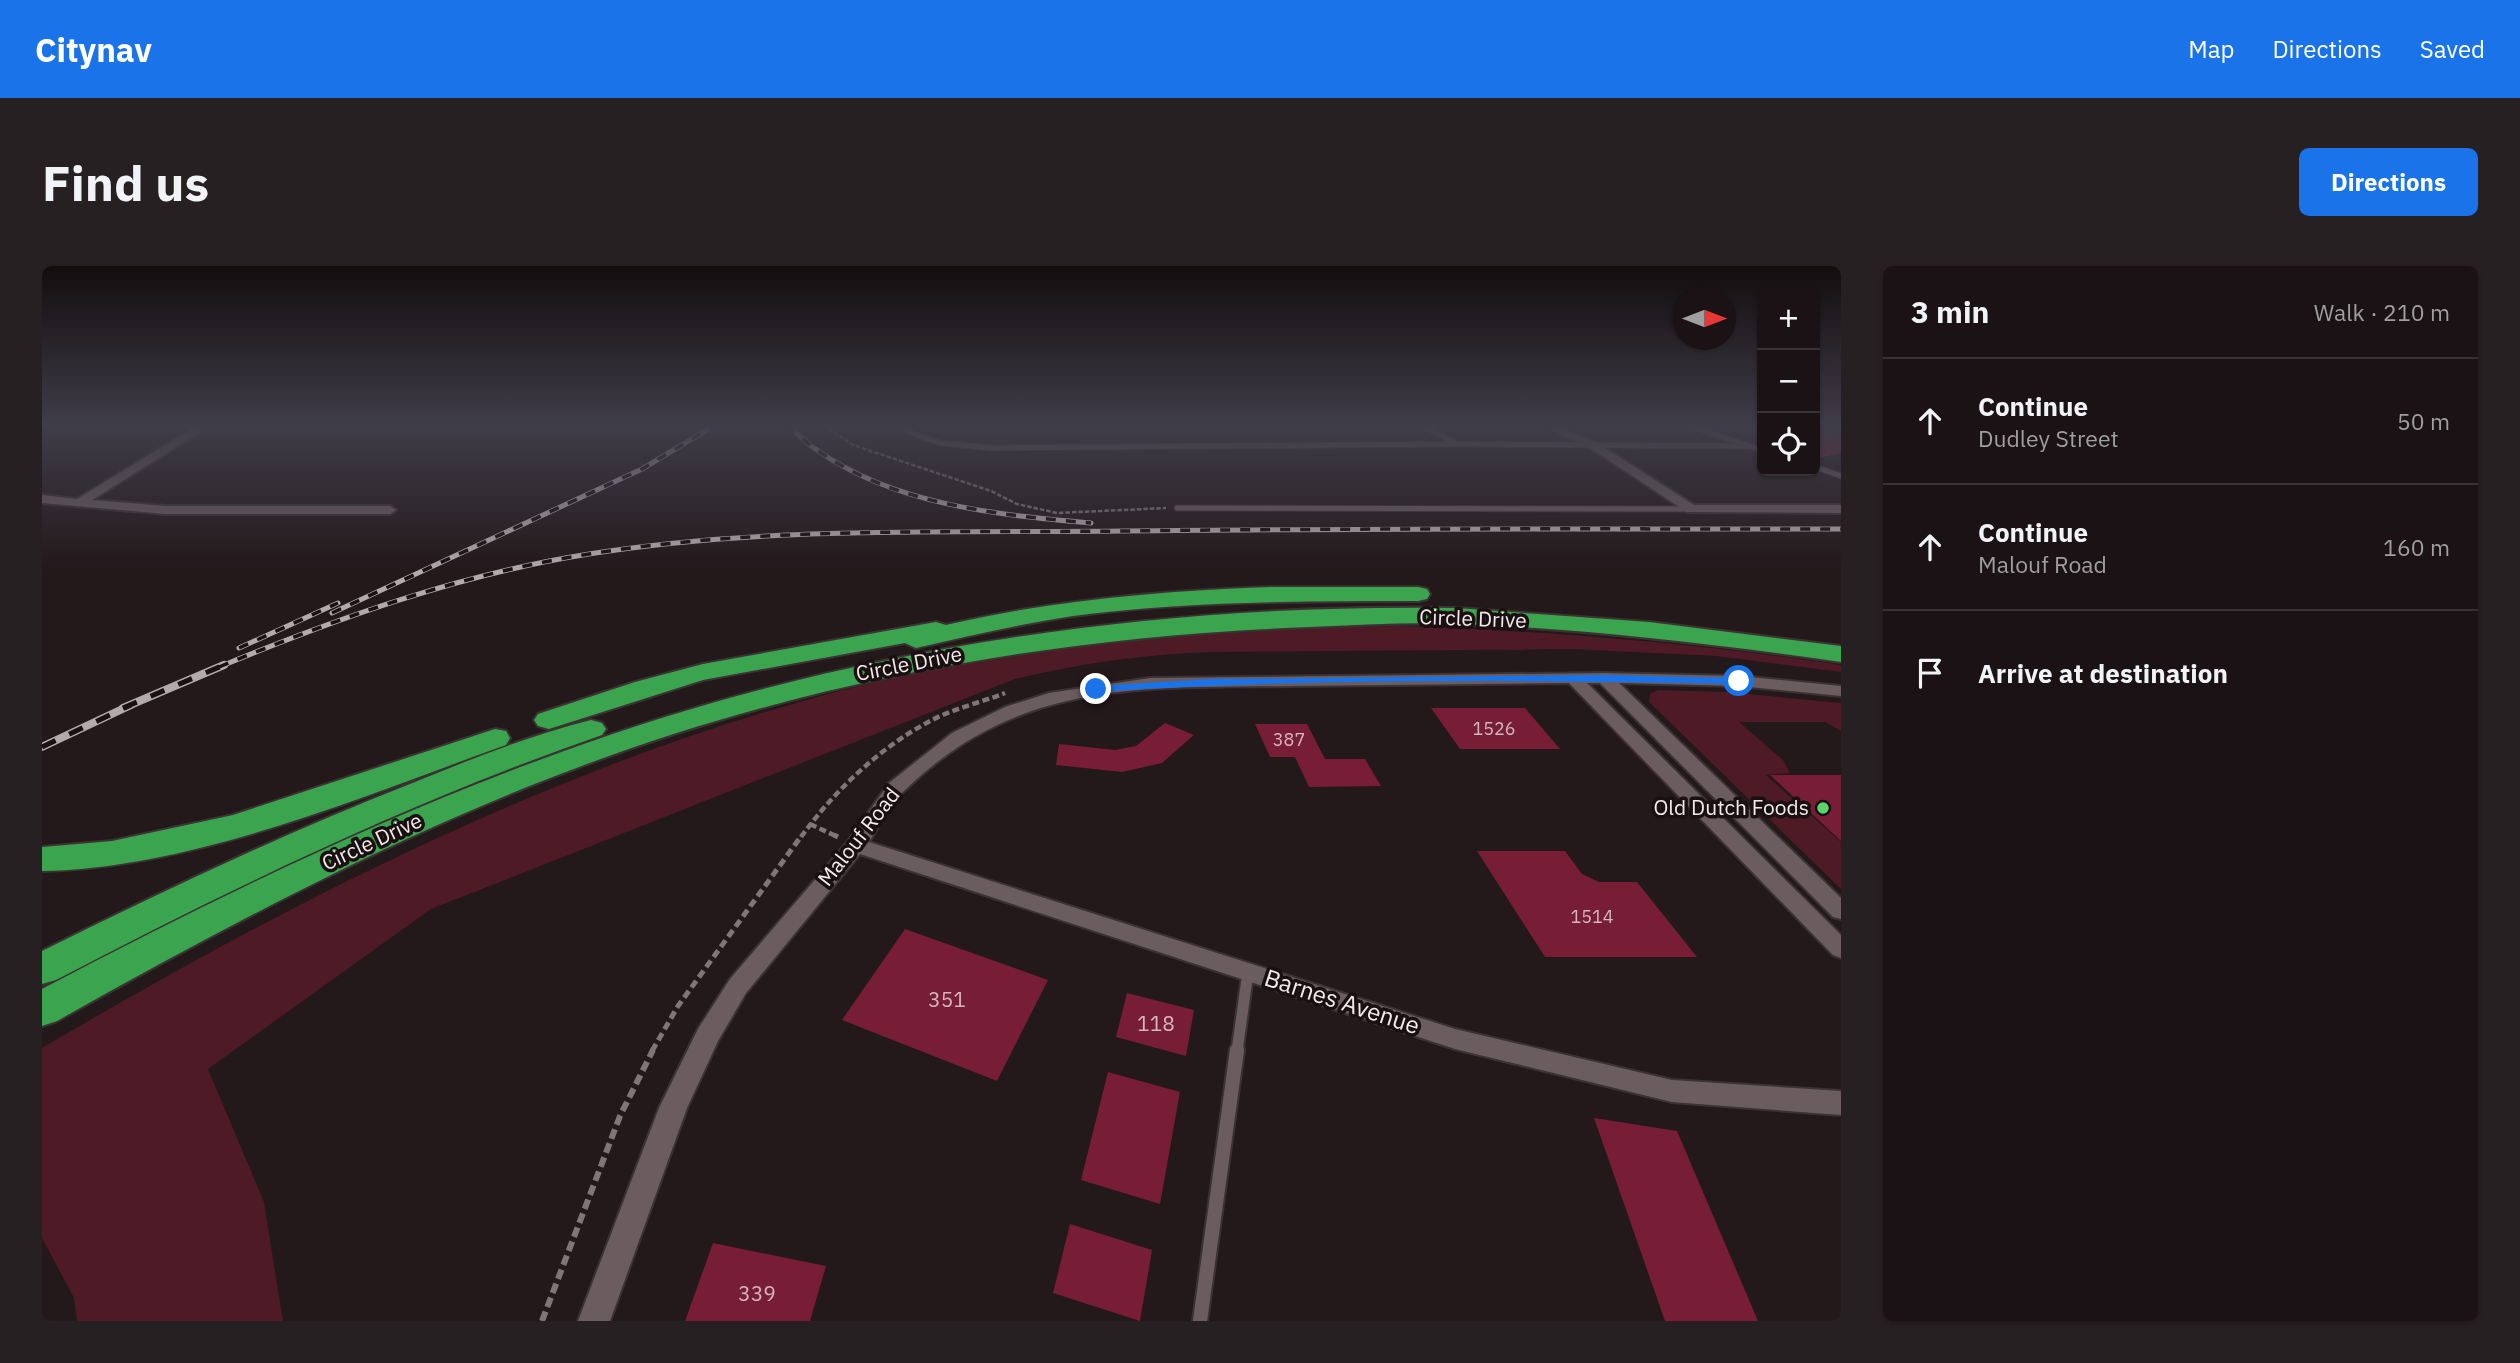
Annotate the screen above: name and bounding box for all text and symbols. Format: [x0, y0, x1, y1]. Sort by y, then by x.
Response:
text: Citynav [35, 28, 152, 71]
text: Map [2188, 33, 2234, 65]
text: Directions [2272, 33, 2382, 65]
text: Saved [2420, 33, 2485, 65]
button: Directions [2299, 148, 2478, 216]
text: Find us [42, 151, 209, 214]
north arrow [1673, 287, 1736, 350]
map controls [1757, 287, 1820, 476]
button: + [1757, 287, 1820, 350]
text: 3 min [1911, 292, 1989, 331]
text: Walk · 210 m [2314, 297, 2450, 327]
button: − [1757, 350, 1820, 413]
text: Continue [1978, 389, 2088, 423]
icon: ahead [1911, 402, 1949, 440]
text: 50 m [2397, 406, 2450, 436]
button: locate [1757, 413, 1820, 476]
text: Dudley Street [1978, 423, 2119, 453]
text: Continue [1978, 515, 2088, 549]
icon: ahead [1911, 528, 1949, 566]
text: 160 m [2383, 532, 2450, 562]
text: Malouf Road [1978, 549, 2107, 579]
street label: Circle Drive [1419, 602, 1527, 634]
street label: Circle Drive [853, 639, 964, 687]
icon: arrive [1911, 654, 1949, 692]
text: Arrive at destination [1978, 656, 2228, 690]
route start [1723, 665, 1754, 696]
route end [1080, 673, 1111, 704]
house number: 1526 [1472, 717, 1516, 740]
house number: 387 [1273, 728, 1305, 751]
street label: Malouf Road [811, 781, 905, 891]
place label: Old Dutch Foods [1653, 793, 1809, 821]
marker: Old Dutch Foods [1815, 800, 1831, 816]
street label: Circle Drive [317, 806, 426, 876]
house number: 1514 [1570, 905, 1614, 928]
street label: Barnes Avenue [1261, 961, 1424, 1041]
house number: 351 [928, 985, 966, 1013]
house number: 118 [1137, 1009, 1175, 1037]
house number: 339 [738, 1279, 776, 1307]

